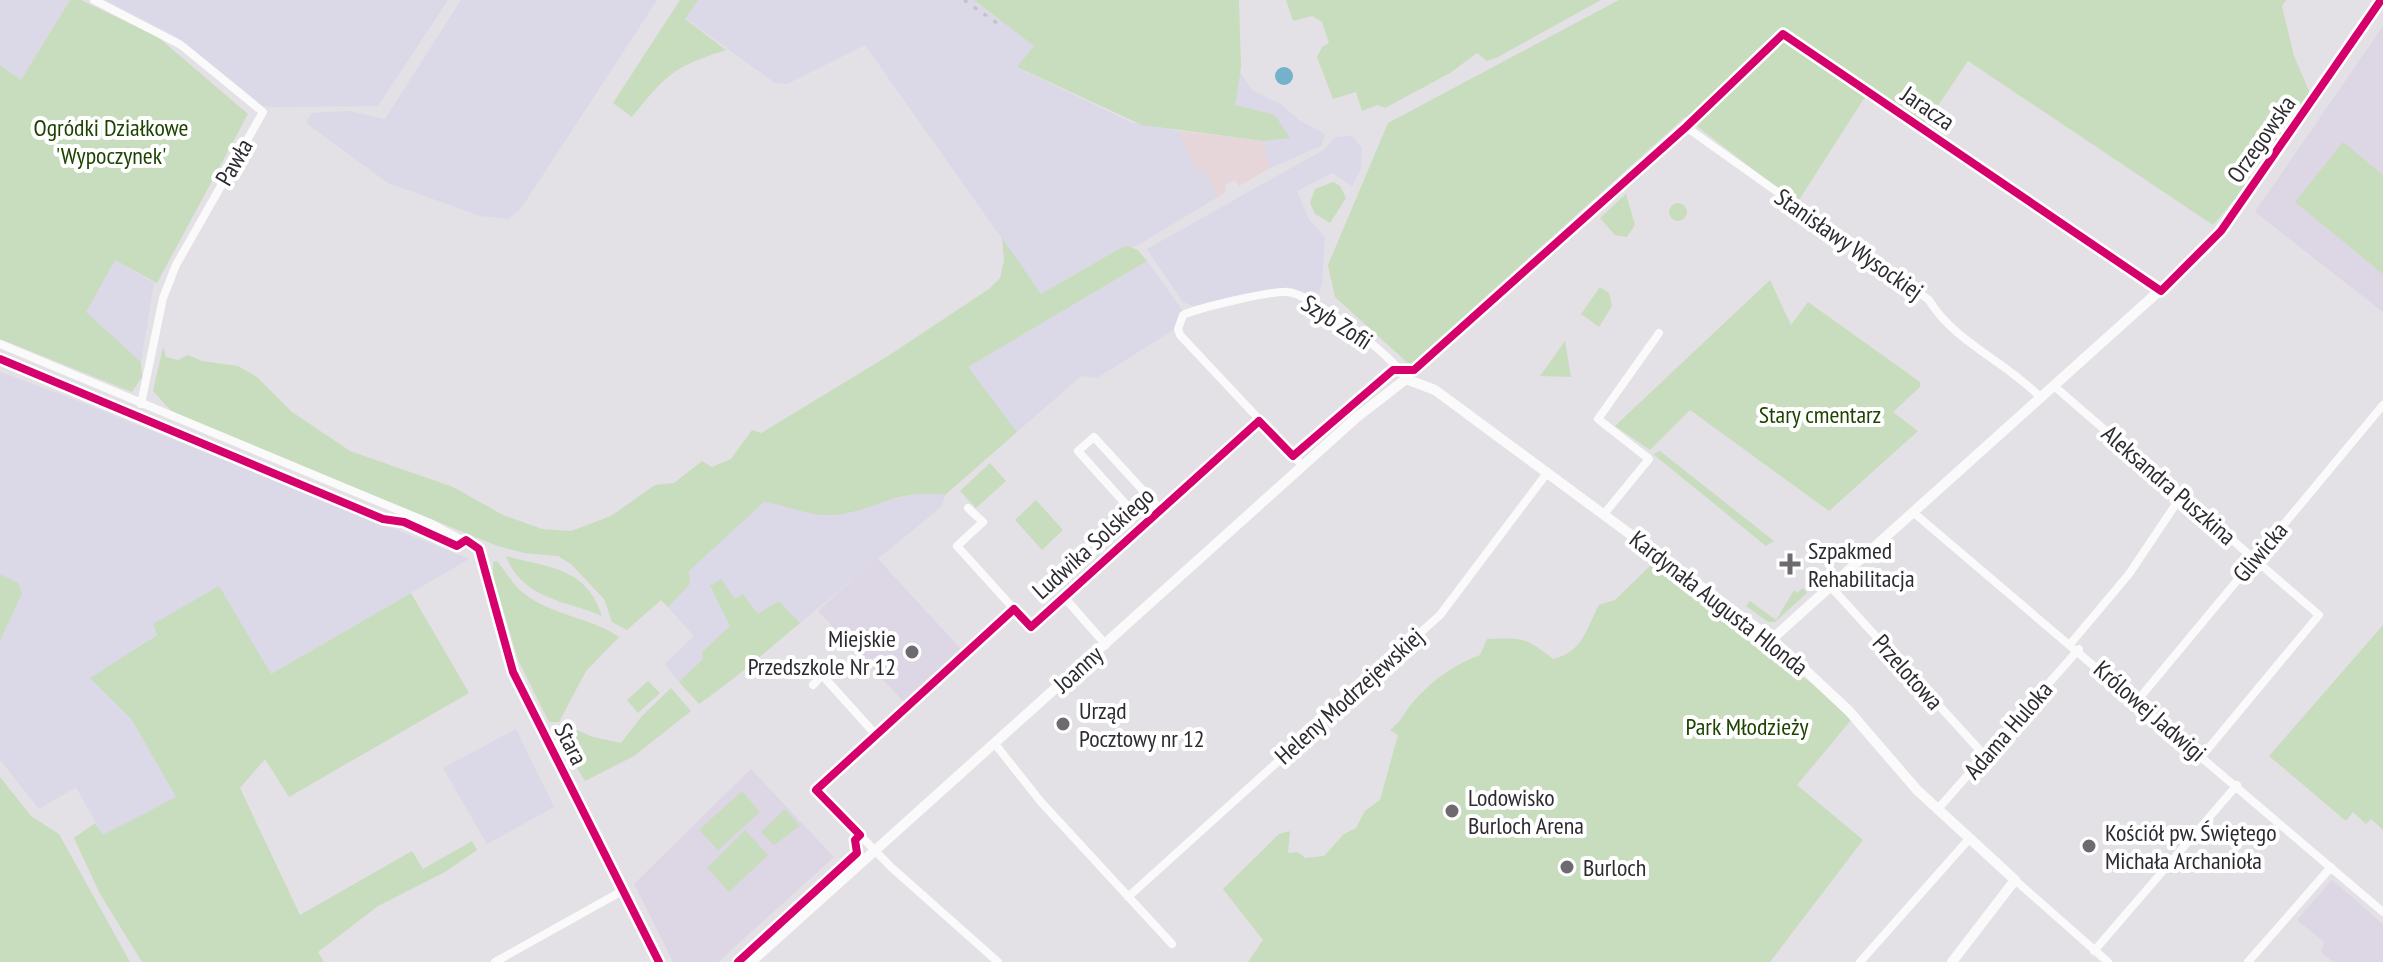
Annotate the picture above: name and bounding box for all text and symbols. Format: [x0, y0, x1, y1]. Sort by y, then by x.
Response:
street label: Jaracza [1894, 78, 1961, 137]
street label: Orzegowska [2220, 89, 2302, 189]
park label: Ogródki Działkowe 'Wypoczynek' [34, 112, 188, 171]
street label: Pawła [208, 133, 260, 191]
street label: Stanisławy Wysockiej [1769, 181, 1929, 307]
street label: Szyb Zofii [1296, 288, 1378, 356]
park label: Stary cmentarz [1759, 399, 1881, 430]
street label: Aleksandra Puszkina [2095, 418, 2243, 552]
street label: Ludwika Solskiego [1026, 480, 1160, 606]
street label: Gliwicka [2226, 515, 2294, 589]
street label: Kardynała Augusta Hlonda [1624, 524, 1814, 682]
place label: Szpakmed Rehabilitacja [1808, 535, 1915, 594]
marker: Szpakmed Rehabilitacja [1779, 553, 1801, 575]
street label: Heleny Modrzejewskiej [1268, 621, 1430, 771]
place label: Miejskie Przedszkole Nr 12 [748, 623, 896, 682]
street label: Przelotowa [1866, 628, 1950, 716]
street label: Joanny [1046, 639, 1109, 700]
marker: Miejskie Przedszkole Nr 12 [903, 643, 921, 661]
street label: Królowej Jadwigi [2087, 654, 2213, 768]
street label: Adama Huloka [1957, 675, 2059, 785]
place label: Urząd Pocztowy nr 12 [1079, 695, 1205, 754]
park label: Park Młodzieży [1686, 711, 1808, 742]
marker: Urząd Pocztowy nr 12 [1054, 715, 1072, 733]
street label: Stara [548, 718, 594, 770]
place label: Lodowisko Burloch Arena [1468, 782, 1584, 841]
marker: Lodowisko Burloch Arena [1443, 802, 1461, 820]
place label: Kościół pw. Świętego Michała Archanioła [2105, 817, 2277, 876]
marker: Kościół pw. Świętego Michała Archanioła [2080, 837, 2098, 855]
place label: Burloch [1583, 852, 1646, 883]
marker: Burloch [1558, 858, 1576, 876]

